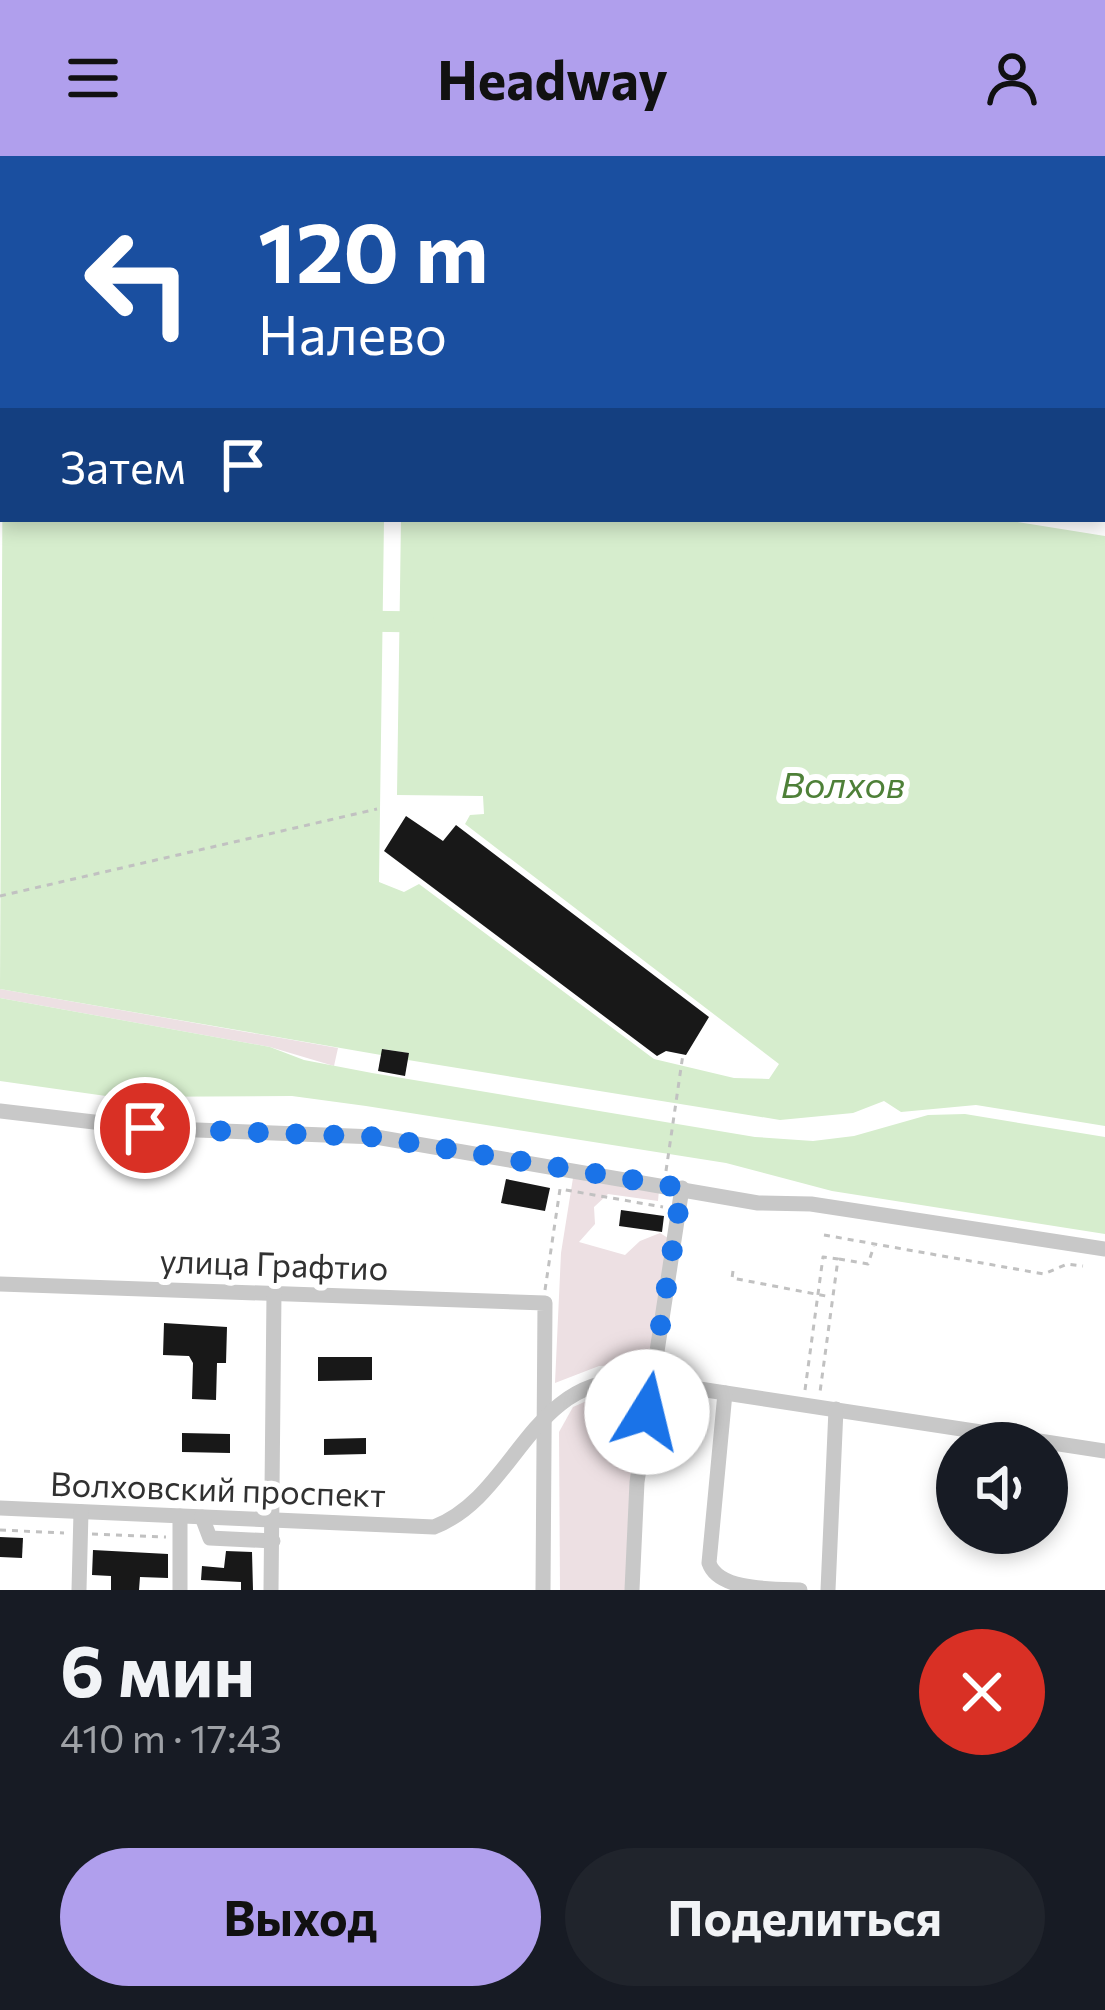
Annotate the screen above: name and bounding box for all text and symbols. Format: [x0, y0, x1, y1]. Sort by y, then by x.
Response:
icon: menu [60, 45, 126, 111]
text: Headway [437, 45, 668, 111]
icon: person [979, 45, 1045, 111]
text: 120 m [258, 198, 488, 300]
icon: left [60, 204, 216, 360]
text: Налево [258, 300, 447, 366]
icon: arrive [210, 432, 276, 498]
text: Затем [60, 438, 186, 493]
water label: Волхов [781, 761, 905, 805]
pin [94, 1077, 196, 1179]
icon: arrive [112, 1095, 178, 1161]
street label: улица Графтио [159, 1239, 389, 1287]
position arrow [584, 1349, 710, 1475]
map controls [936, 1422, 1068, 1554]
button: sound [936, 1422, 1068, 1554]
street label: Волховский проспект [50, 1462, 386, 1514]
text: 6 мин [60, 1624, 255, 1712]
button: close [919, 1629, 1045, 1755]
text: 410 m · 17:43 [60, 1713, 282, 1761]
button: Выход [60, 1848, 541, 1986]
button: Поделиться [565, 1848, 1045, 1986]

